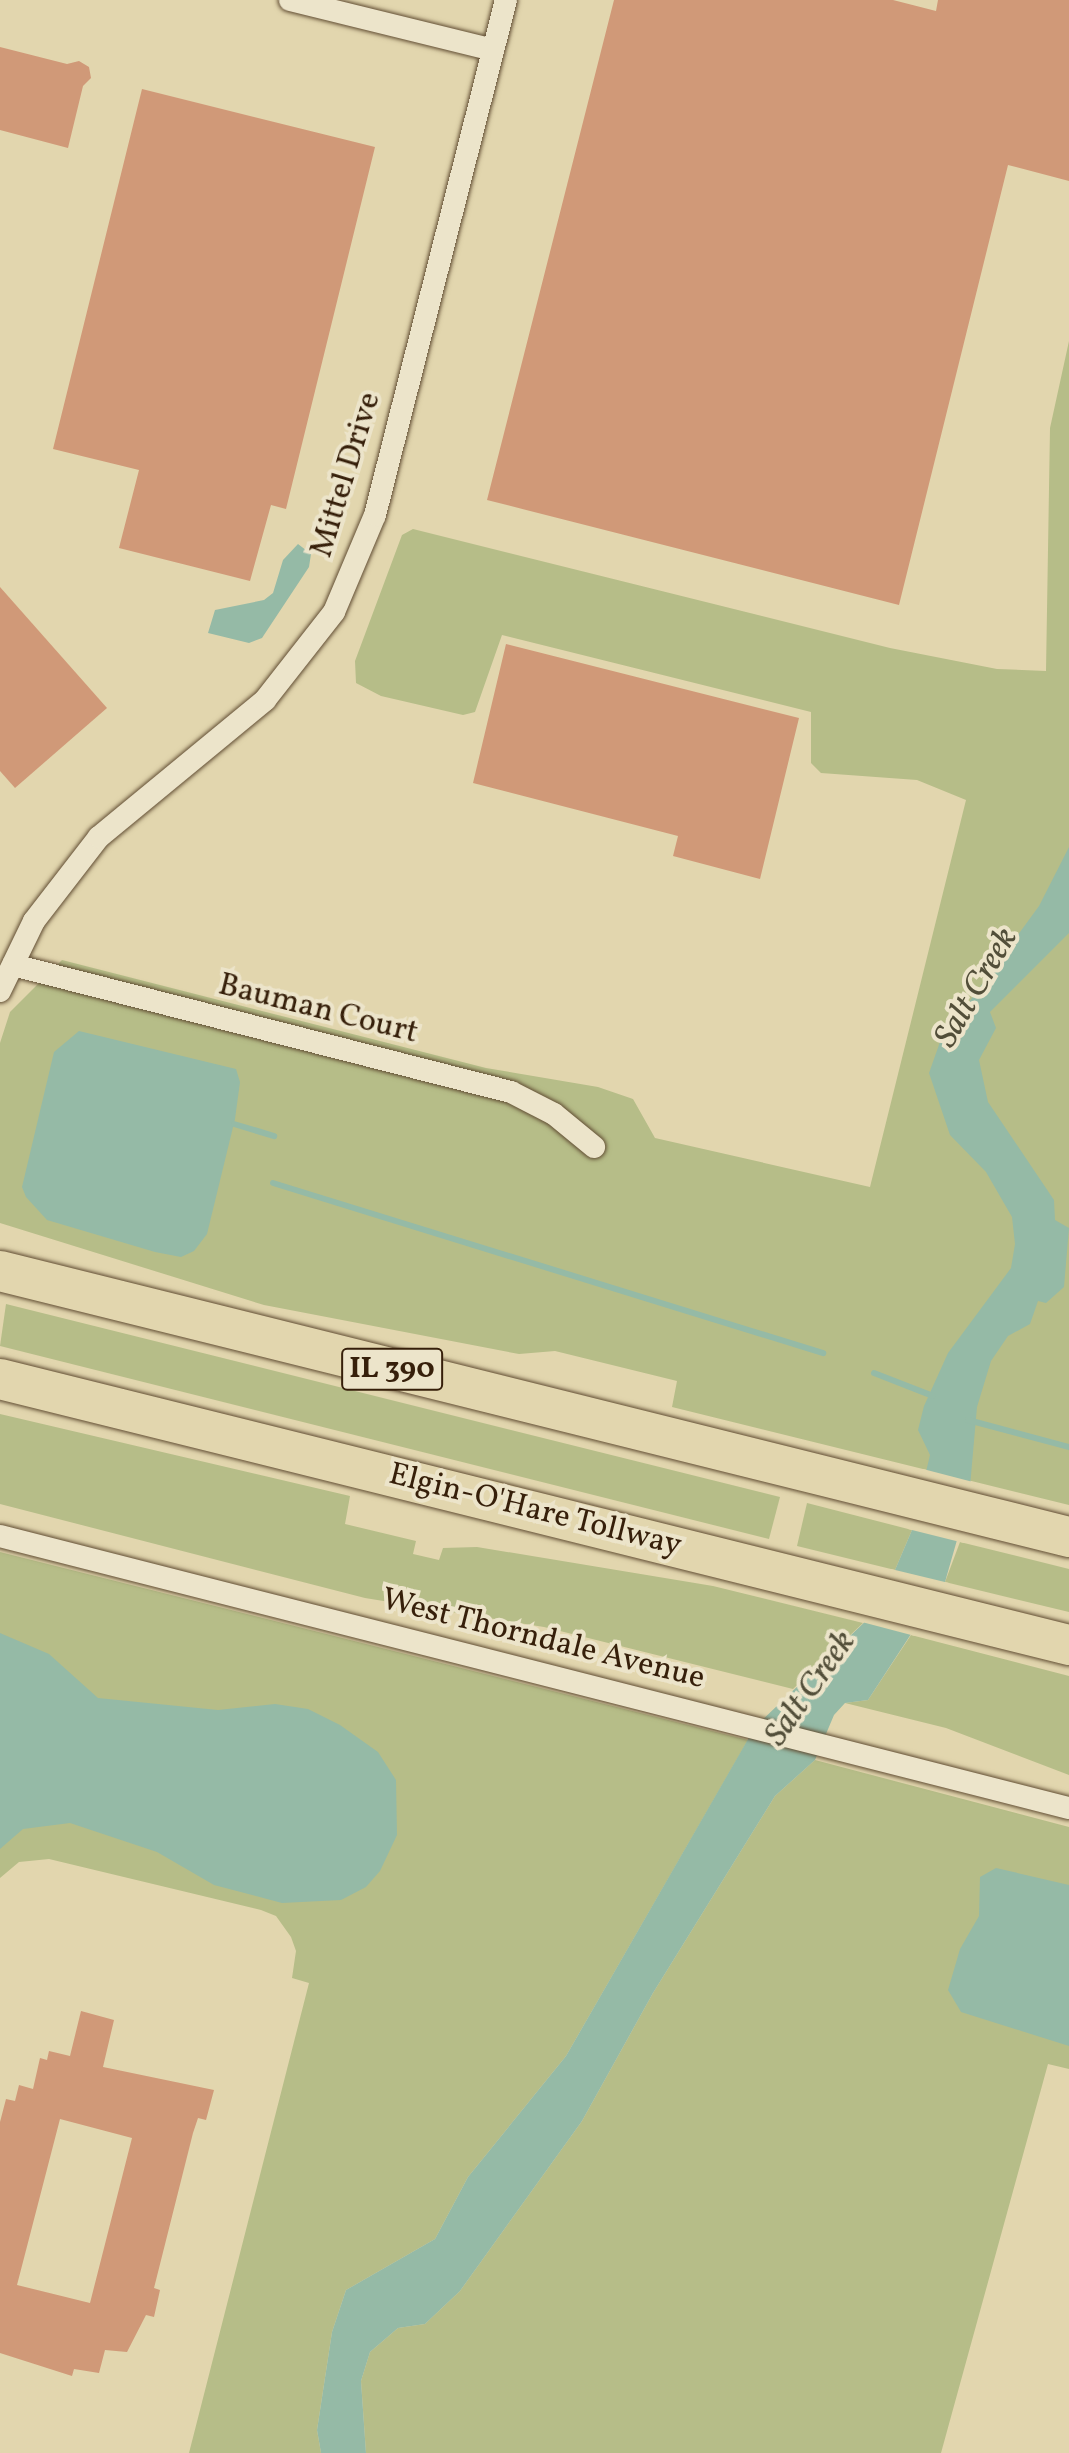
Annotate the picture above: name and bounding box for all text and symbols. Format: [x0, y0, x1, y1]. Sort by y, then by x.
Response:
street label: Mittel Drive [304, 388, 390, 562]
water label: Salt Creek [927, 921, 1027, 1055]
street label: Bauman Court [214, 967, 422, 1053]
road number: IL 390 [340, 1343, 444, 1395]
street label: Elgin-O'Hare Tollway [384, 1456, 686, 1566]
street label: West Thorndale Avenue [377, 1581, 709, 1699]
water label: Salt Creek [757, 1624, 865, 1754]

